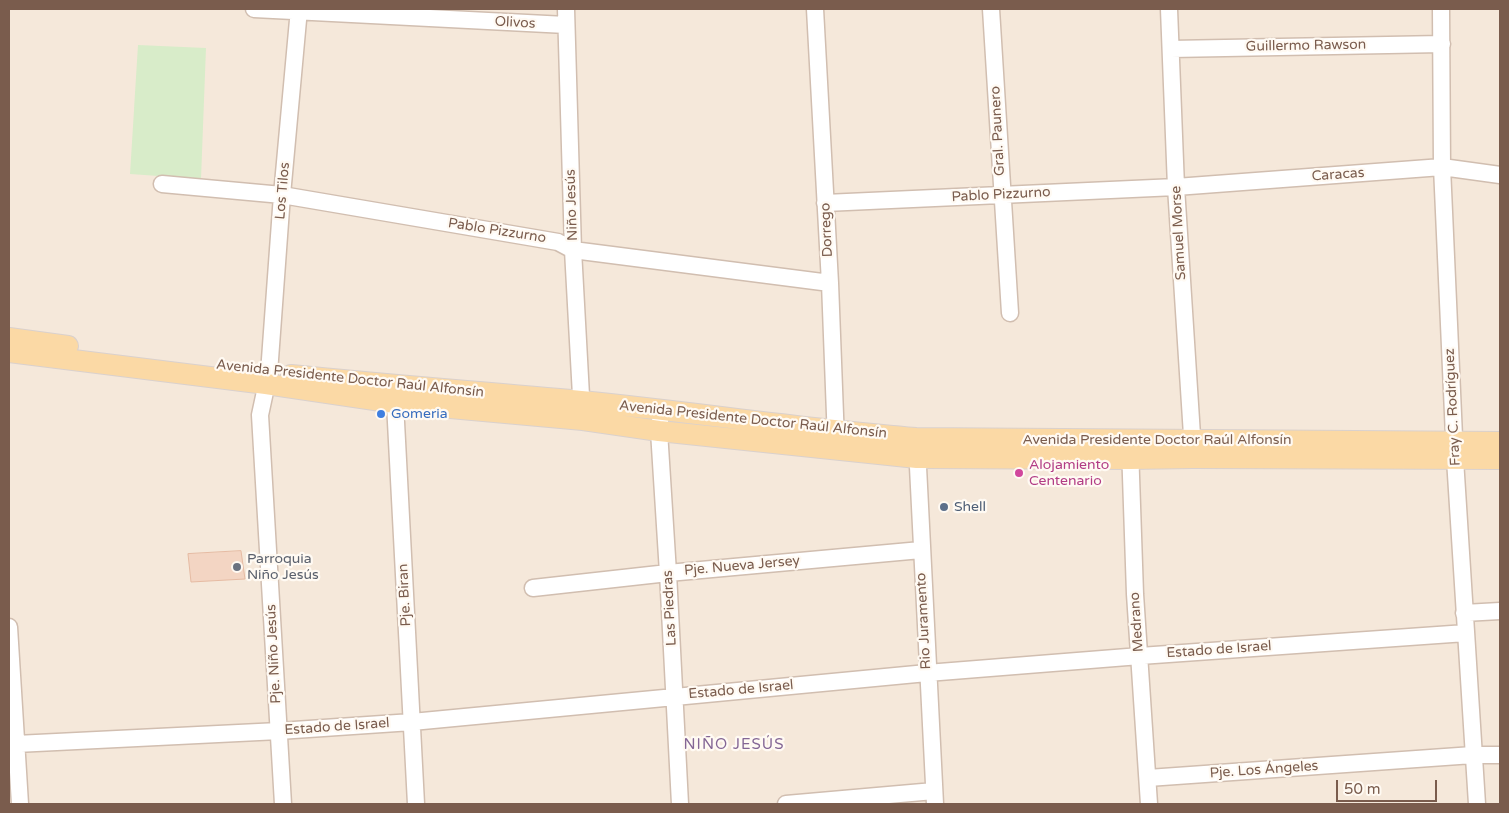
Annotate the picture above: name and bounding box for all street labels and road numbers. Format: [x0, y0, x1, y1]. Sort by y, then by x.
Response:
street label: Olivos [494, 14, 536, 32]
street label: Guillermo Rawson [1246, 37, 1366, 55]
street label: Gral. Paunero [987, 86, 1009, 176]
street label: Los Tilos [272, 162, 294, 220]
street label: Caracas [1311, 165, 1365, 185]
street label: Niño Jesús [562, 169, 582, 241]
street label: Pablo Pizzurno [951, 184, 1051, 206]
street label: Samuel Morse [1168, 185, 1190, 281]
street label: Dorrego [817, 202, 837, 258]
street label: Pablo Pizzurno [447, 215, 547, 247]
street label: Fray C. Rodríguez [1442, 348, 1464, 466]
street label: Avenida Presidente Doctor Raúl Alfonsín [215, 357, 485, 401]
street label: Avenida Presidente Doctor Raúl Alfonsín [618, 398, 888, 442]
street label: Avenida Presidente Doctor Raúl Alfonsín [1022, 432, 1292, 448]
street label: Pje. Nueva Jersey [683, 553, 801, 579]
street label: Pje. Biran [395, 563, 415, 627]
street label: Las Piedras [660, 570, 680, 646]
street label: Rio Juramento [913, 572, 935, 670]
street label: Medrano [1127, 591, 1147, 653]
street label: Pje. Niño Jesús [263, 604, 285, 704]
street label: Estado de Israel [1166, 638, 1272, 662]
street label: Estado de Israel [688, 677, 794, 703]
street label: Estado de Israel [284, 715, 390, 739]
street label: Pje. Los Ángeles [1209, 758, 1319, 782]

